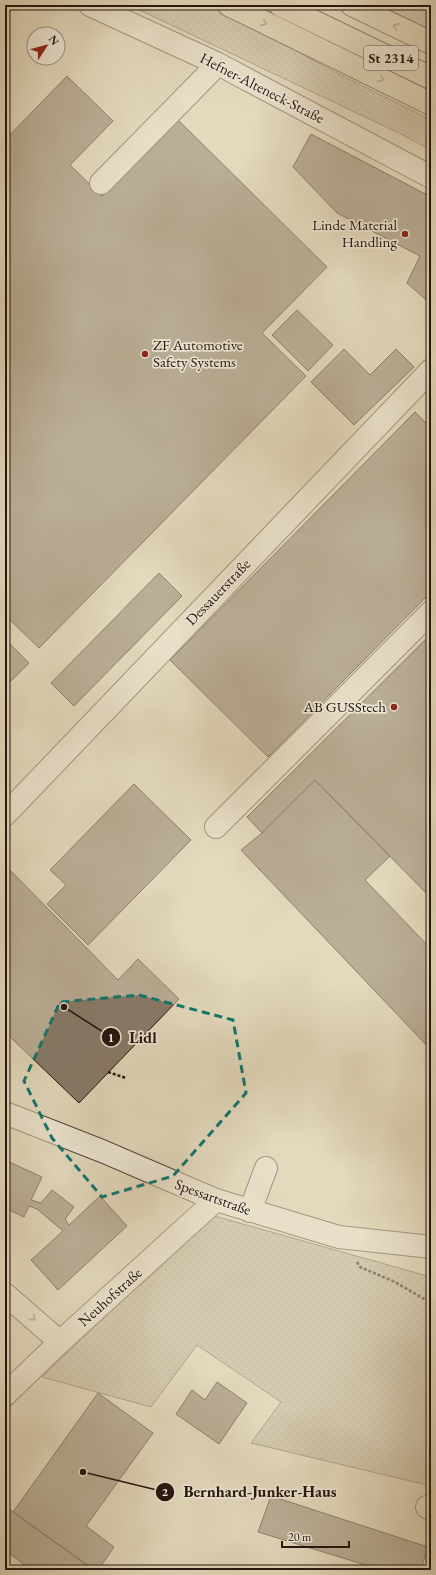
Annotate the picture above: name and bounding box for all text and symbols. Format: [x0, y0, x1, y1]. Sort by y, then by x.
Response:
one-way arrow [259, 18, 267, 26]
one-way arrow [393, 23, 400, 31]
north arrow [26, 26, 66, 66]
text: N [46, 32, 62, 48]
road number: St 2314 [364, 46, 418, 70]
street label: Hefner-Alteneck-Straße [197, 48, 328, 127]
one-way arrow [377, 74, 384, 82]
place label: Linde Material Handling [312, 215, 397, 251]
marker: Linde Material Handling [400, 229, 410, 239]
place label: ZF Automotive Safety Systems [153, 335, 243, 371]
marker: ZF Automotive Safety Systems [140, 349, 150, 359]
street label: Dessauerstraße [181, 554, 254, 629]
place label: AB GUSStech [303, 697, 386, 716]
marker: AB GUSStech [389, 702, 399, 712]
callout: Lidl [101, 1023, 165, 1051]
text: Lidl [129, 1027, 157, 1048]
text: 1 [108, 1030, 114, 1046]
street label: Spessartstraße [172, 1174, 254, 1219]
street label: Neuhofstraße [74, 1263, 146, 1330]
one-way arrow [28, 1313, 35, 1320]
callout: Bernhard-Junker-Haus [155, 1478, 345, 1506]
text: Bernhard-Junker-Haus [183, 1481, 337, 1502]
text: 2 [162, 1484, 169, 1500]
scale bar [282, 1523, 349, 1549]
text: 20 m [288, 1529, 312, 1545]

